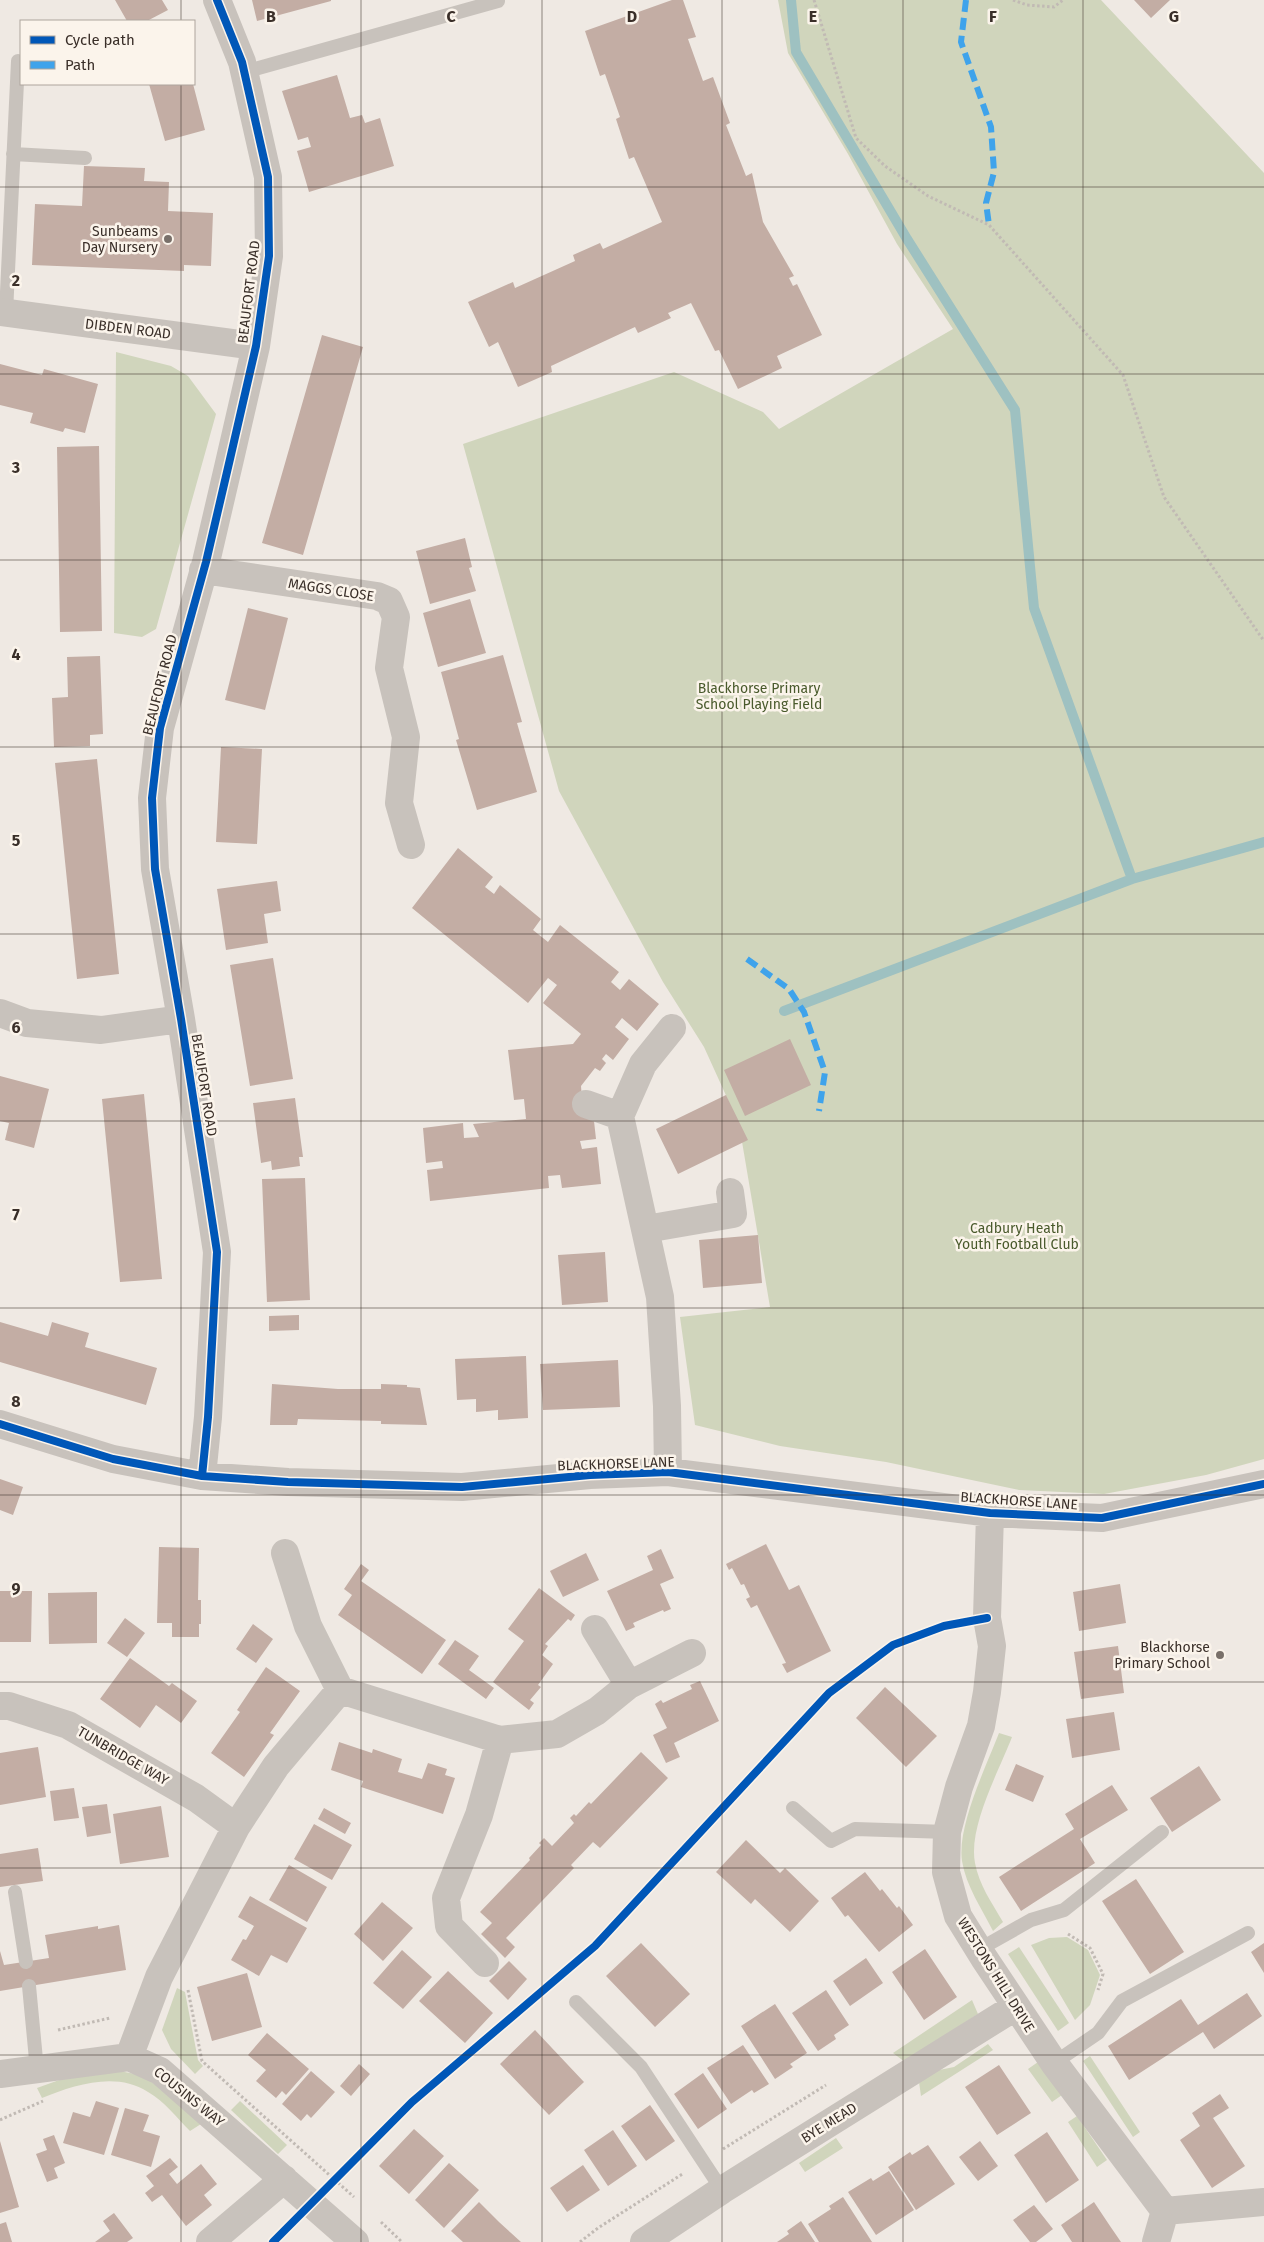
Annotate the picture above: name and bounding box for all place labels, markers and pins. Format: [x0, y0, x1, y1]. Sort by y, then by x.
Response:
place label: Sunbeams Day Nursery [82, 223, 158, 256]
marker: Sunbeams Day Nursery [162, 233, 174, 245]
place label: Blackhorse Primary School [1114, 1639, 1210, 1672]
marker: Blackhorse Primary School [1214, 1649, 1226, 1661]

